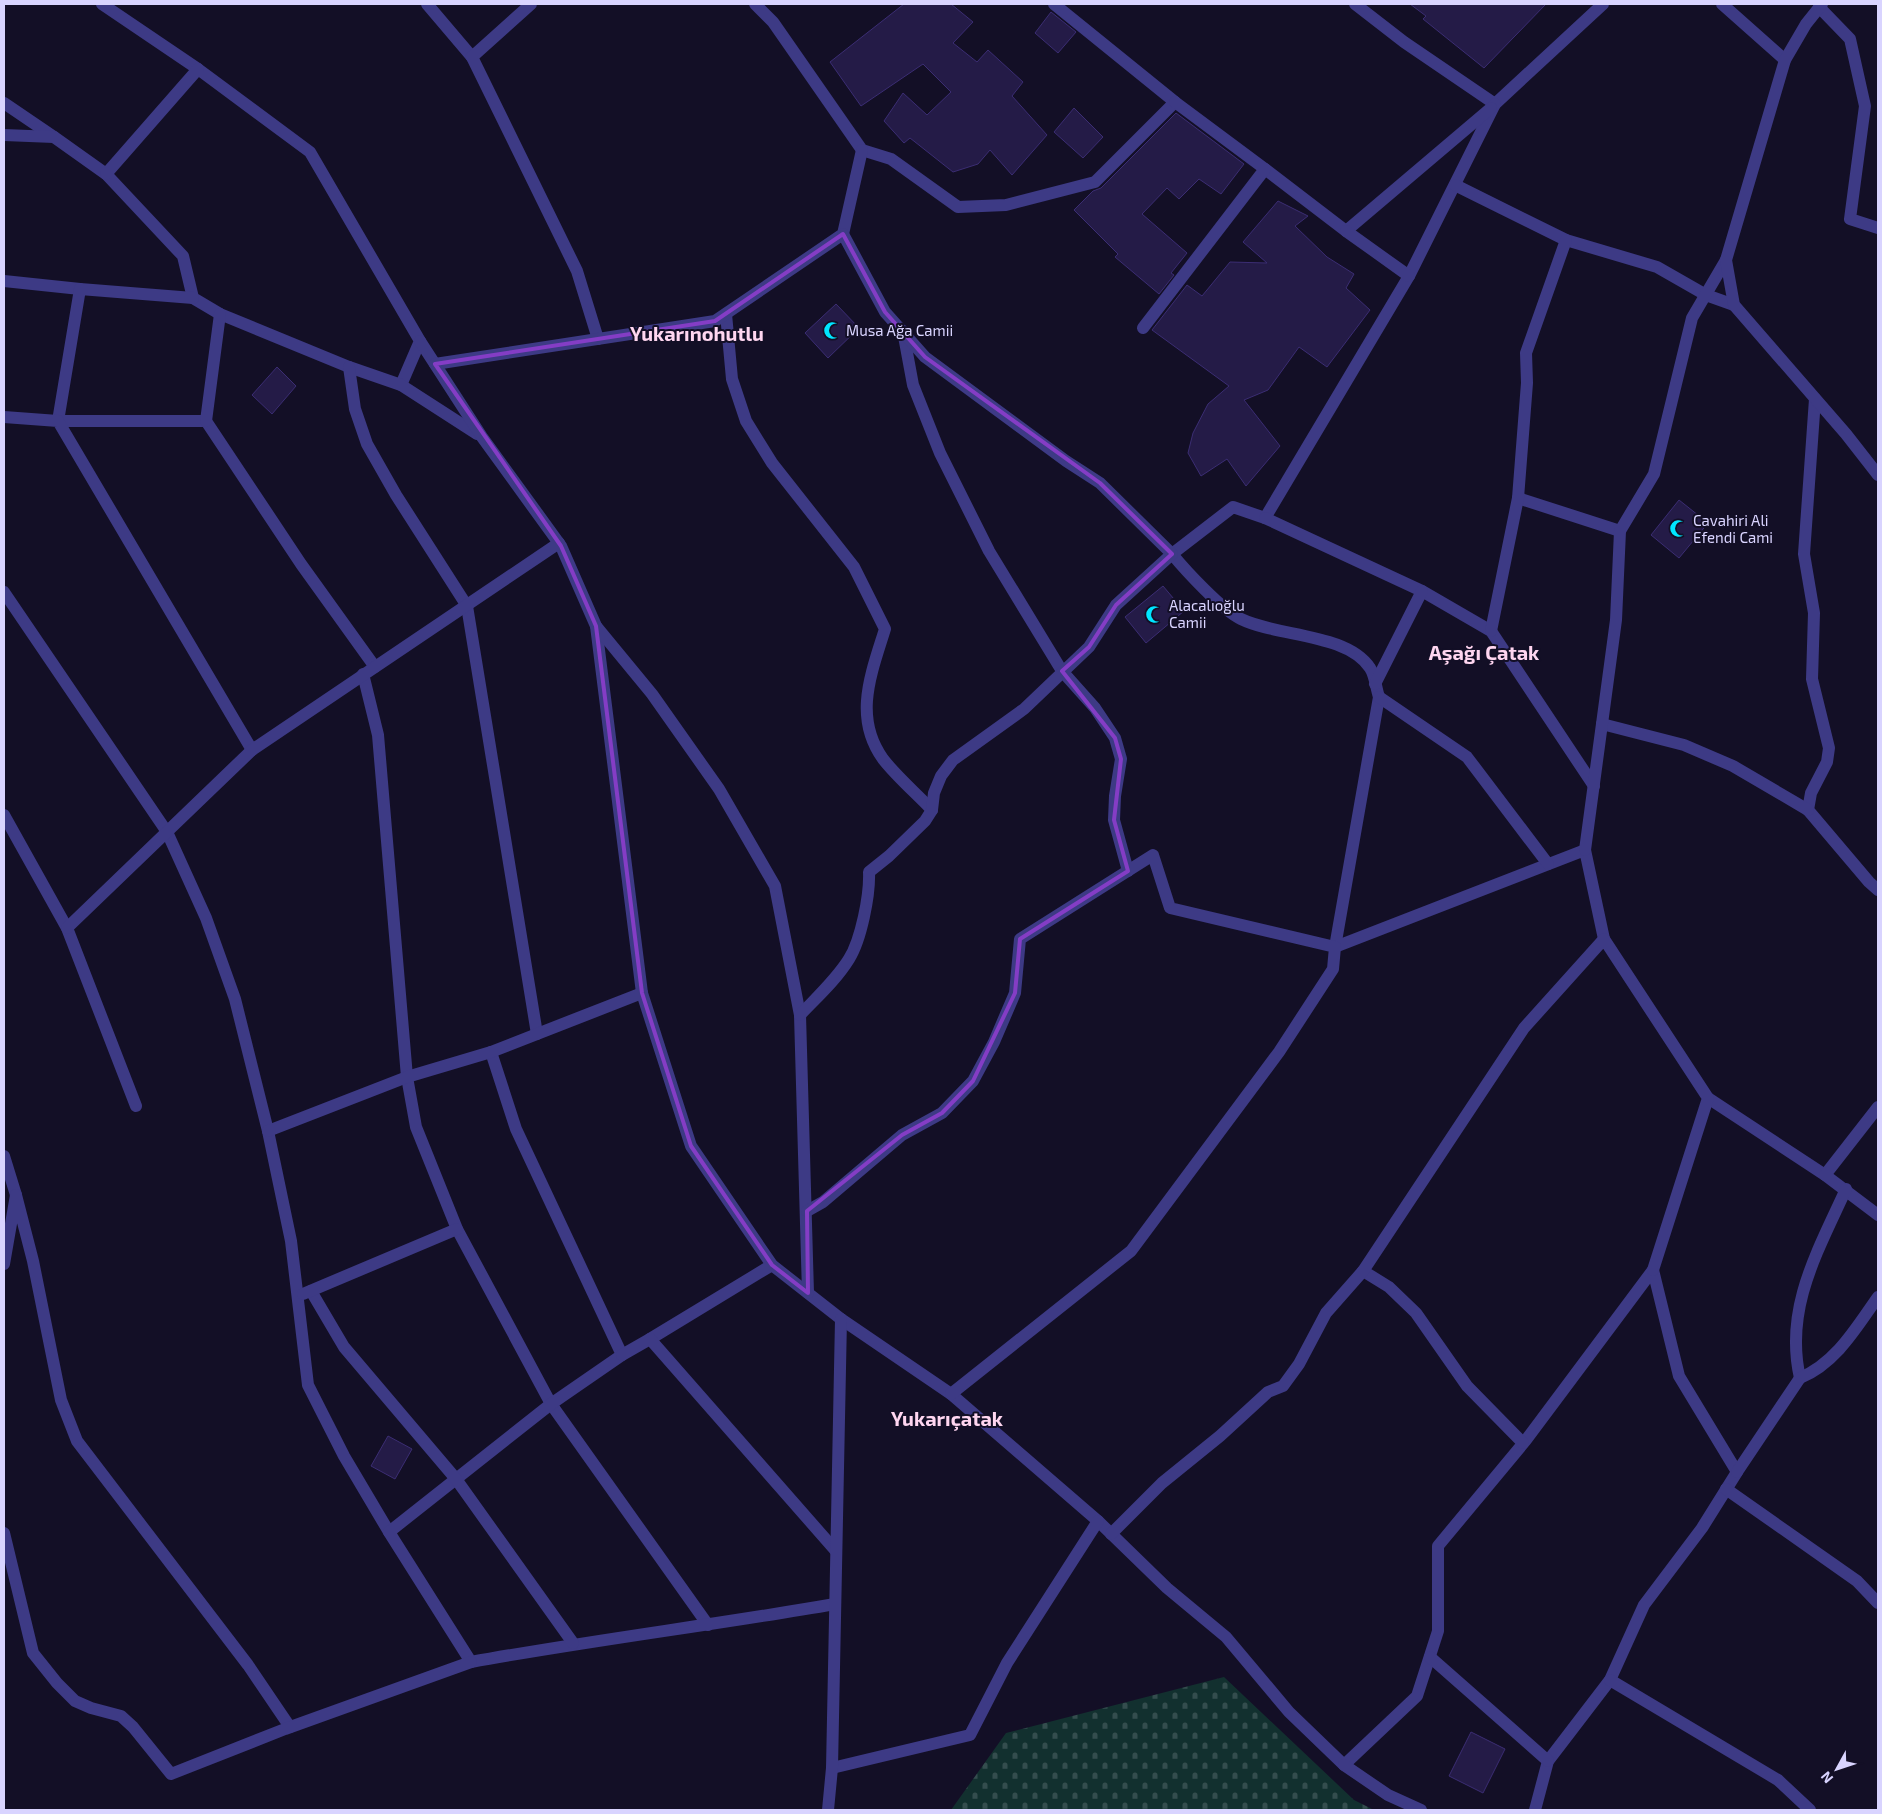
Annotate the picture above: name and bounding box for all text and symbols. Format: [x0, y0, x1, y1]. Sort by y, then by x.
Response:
mosque icon: Musa Ağa Camii [822, 320, 842, 340]
district label: Yukarınohutlu [630, 321, 764, 345]
place label: Musa Ağa Camii [846, 321, 953, 339]
place label: Cavahiri Ali Efendi Cami [1693, 511, 1773, 546]
mosque icon: Cavahiri Ali Efendi Cami [1669, 519, 1689, 539]
place label: Alacalıoğlu Camii [1169, 596, 1245, 631]
mosque icon: Alacalıoğlu Camii [1145, 604, 1165, 624]
district label: Aşağı Çatak [1429, 640, 1540, 665]
district label: Yukarıçatak [891, 1406, 1004, 1431]
north arrow [1812, 1744, 1862, 1794]
text: N [1817, 1768, 1836, 1787]

